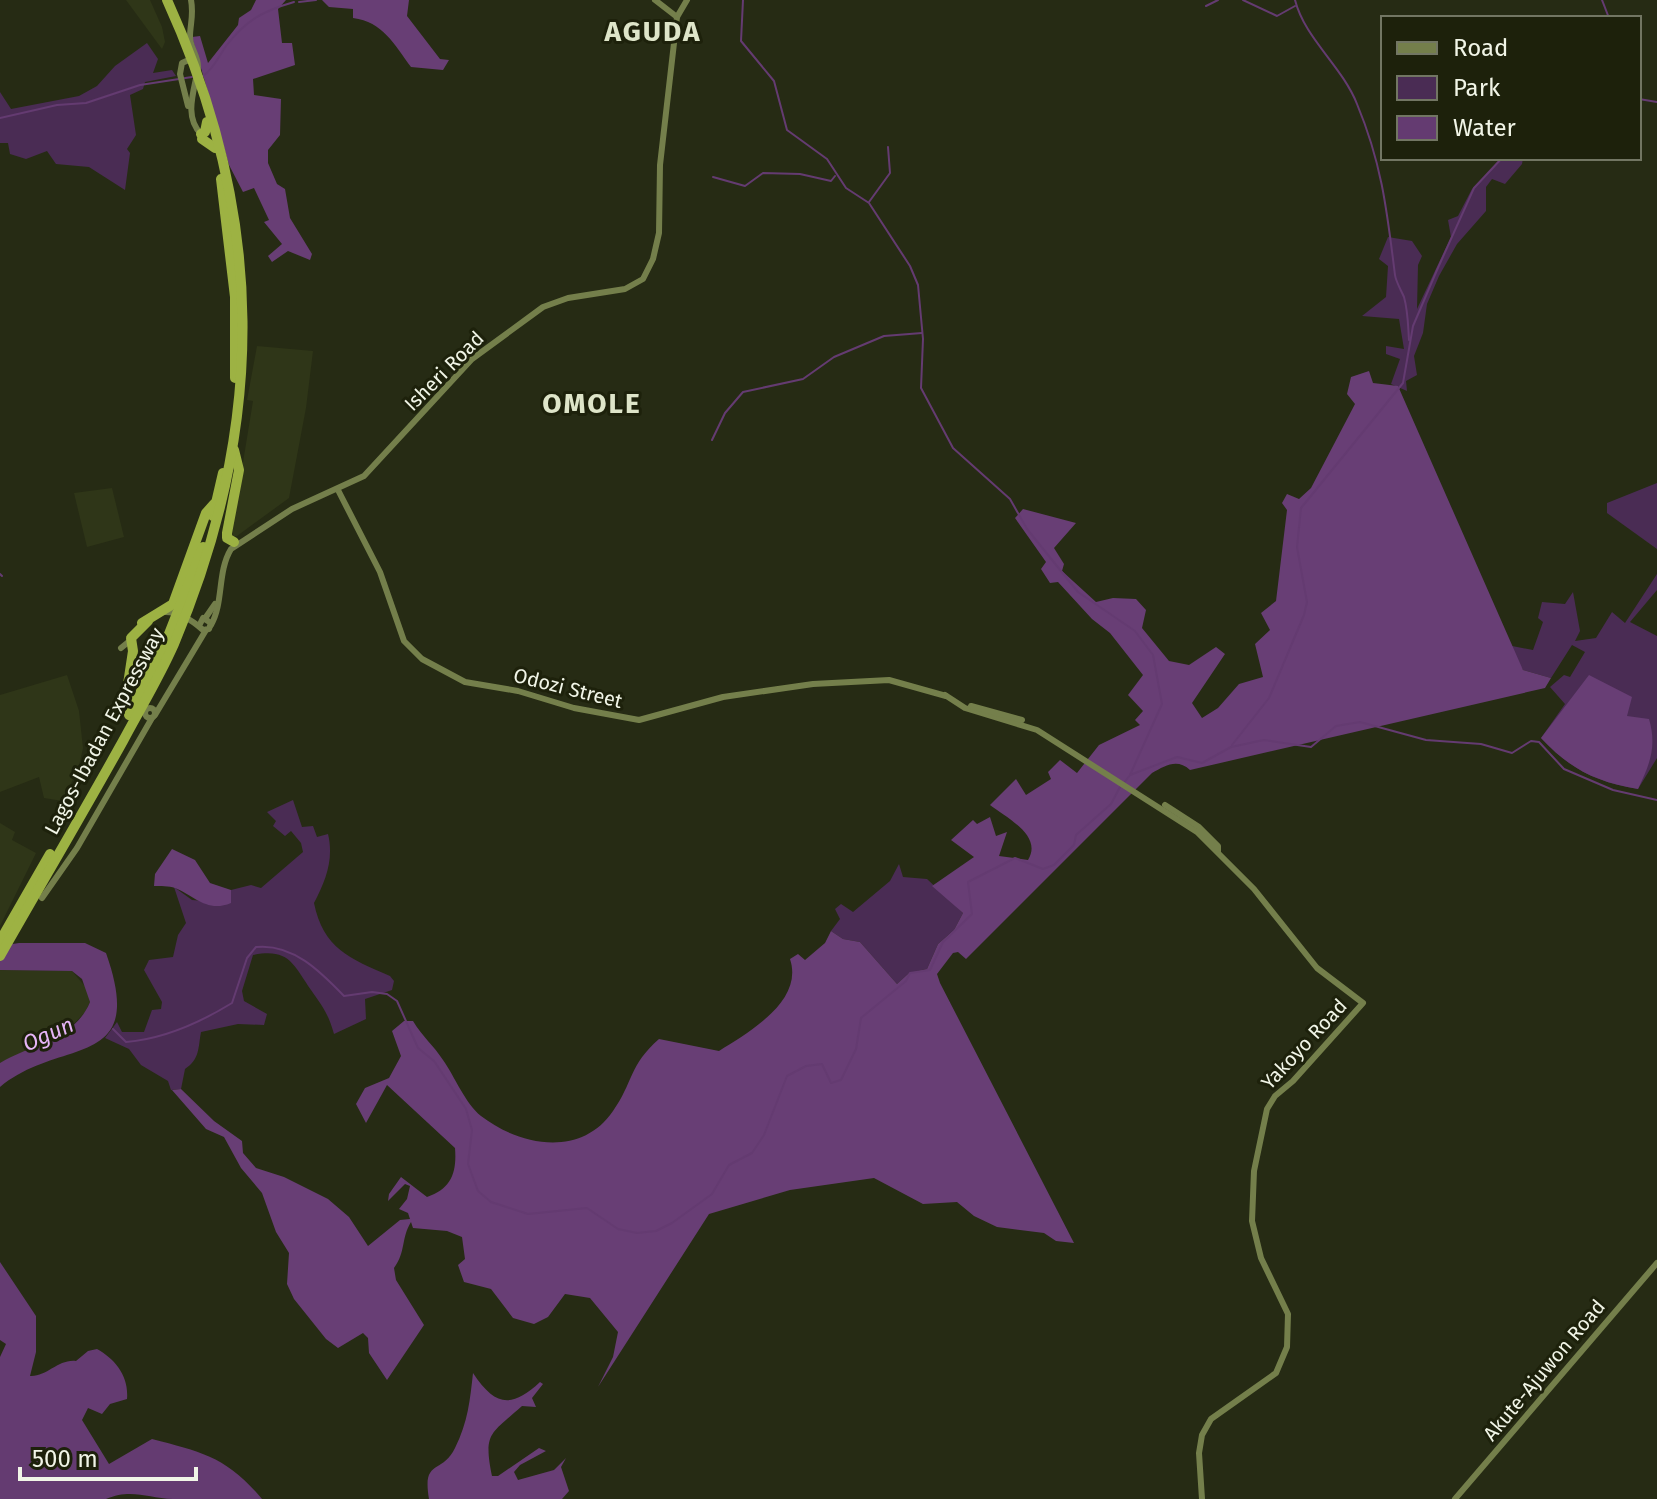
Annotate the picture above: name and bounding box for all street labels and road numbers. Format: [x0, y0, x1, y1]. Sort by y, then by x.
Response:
street label: Isheri Road [399, 326, 489, 416]
street label: Lagos-Ibadan Expressway [39, 623, 169, 839]
street label: Odozi Street [511, 663, 626, 713]
street label: Yakoyo Road [1256, 994, 1352, 1094]
street label: Akute-Ajuwon Road [1478, 1295, 1610, 1445]

